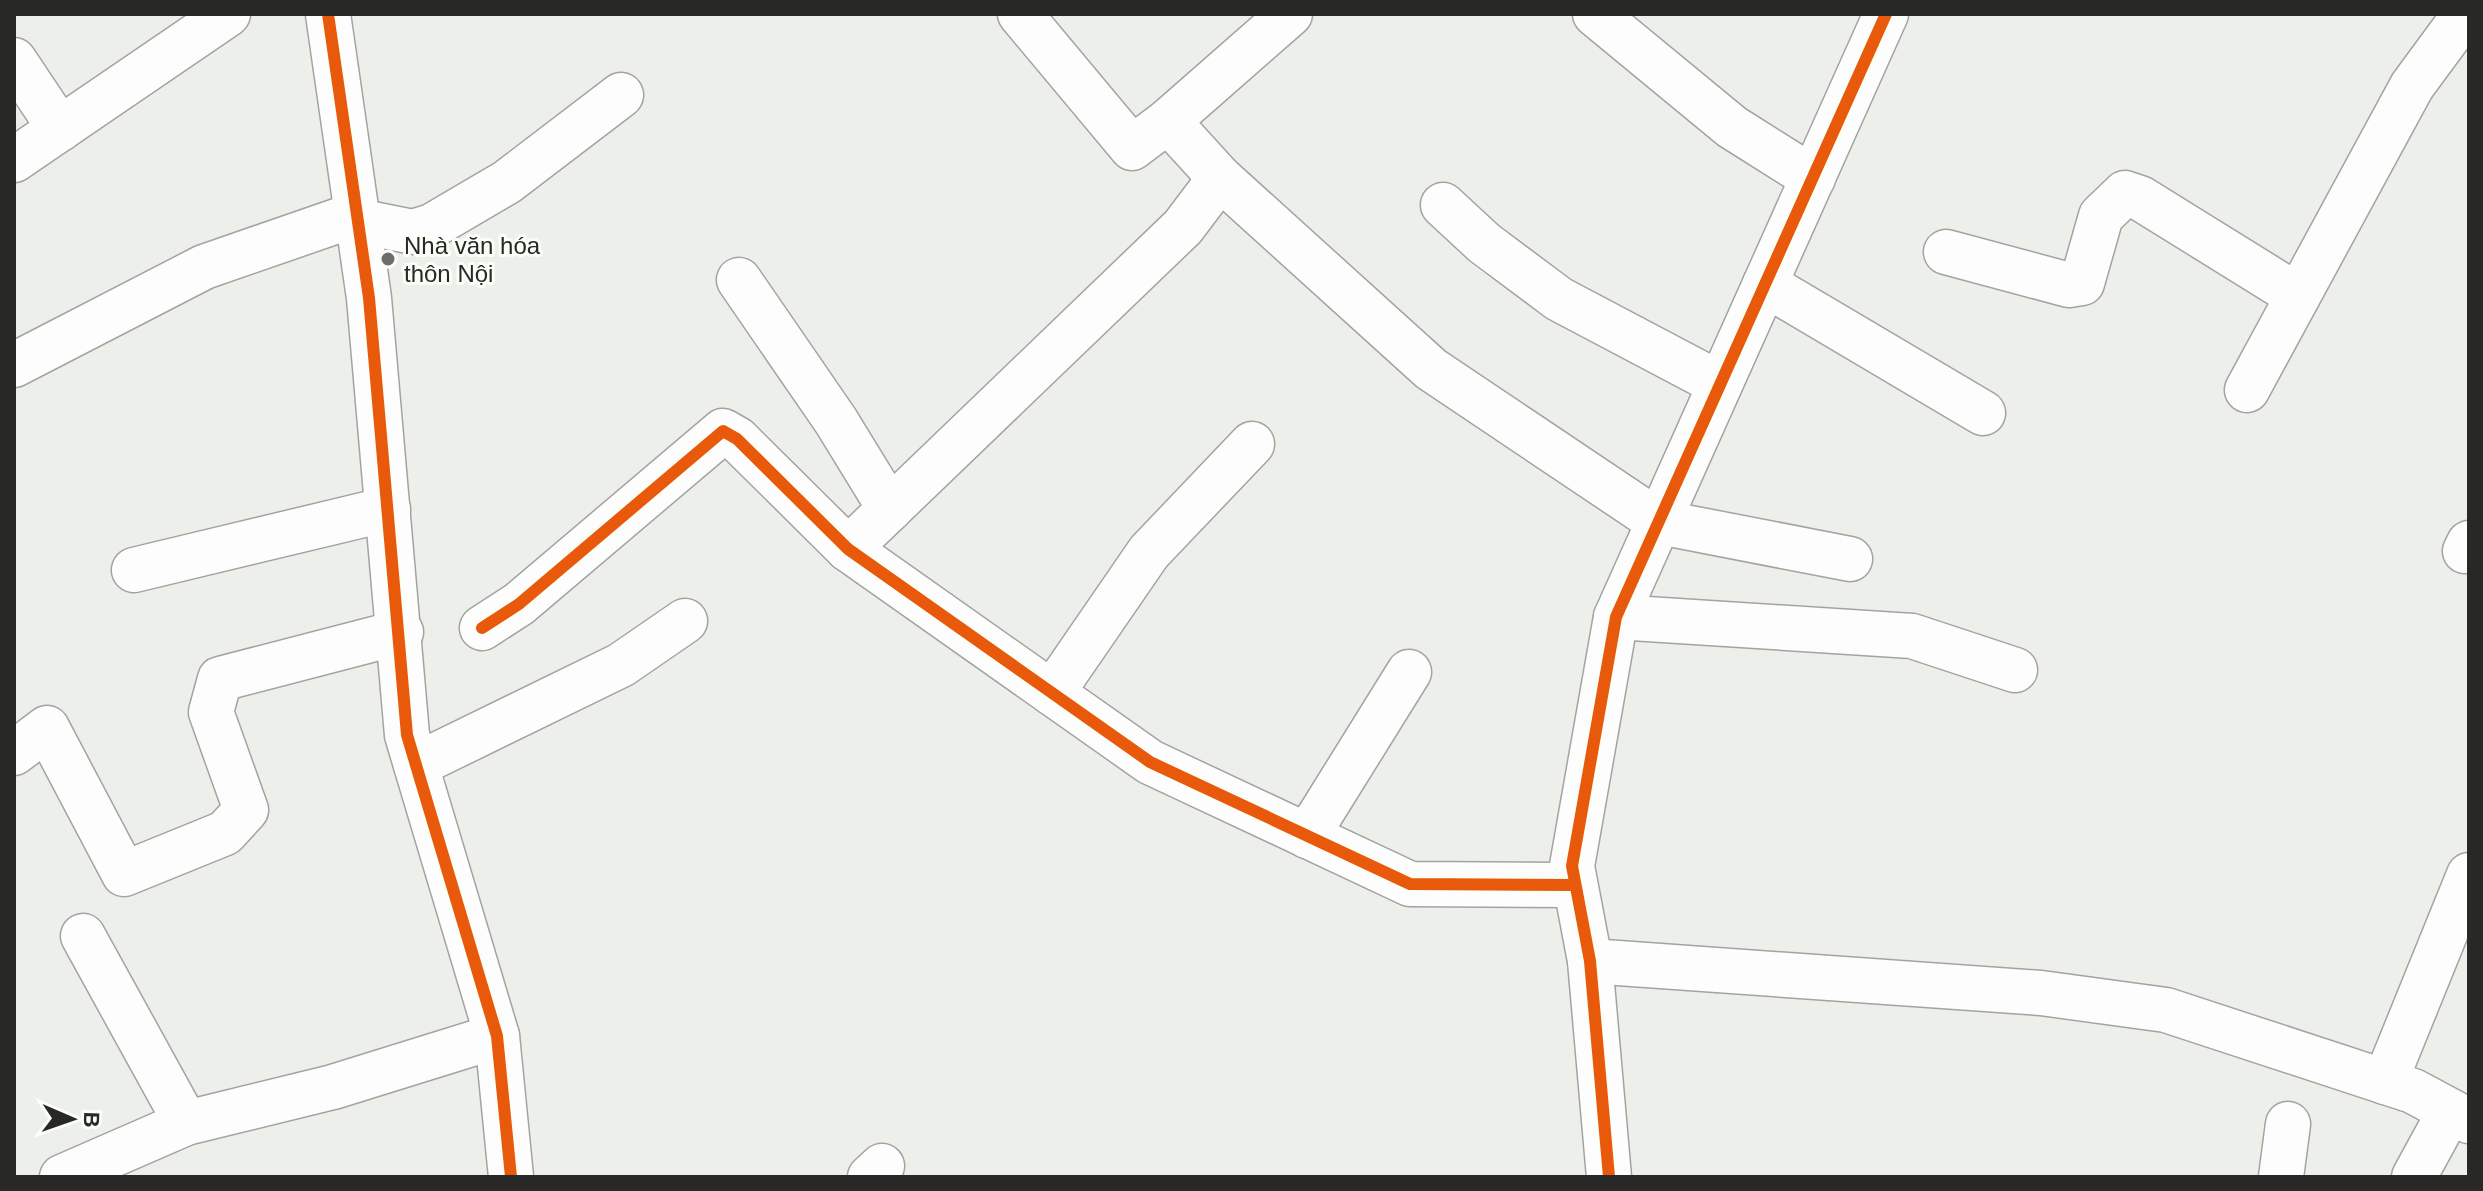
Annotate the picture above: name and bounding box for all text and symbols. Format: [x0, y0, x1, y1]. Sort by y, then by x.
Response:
place label: Nhà văn hóa thôn Nội [404, 232, 541, 287]
marker: Nhà văn hóa thôn Nội [379, 250, 397, 268]
north arrow [32, 1079, 112, 1159]
text: B [79, 1111, 104, 1128]

